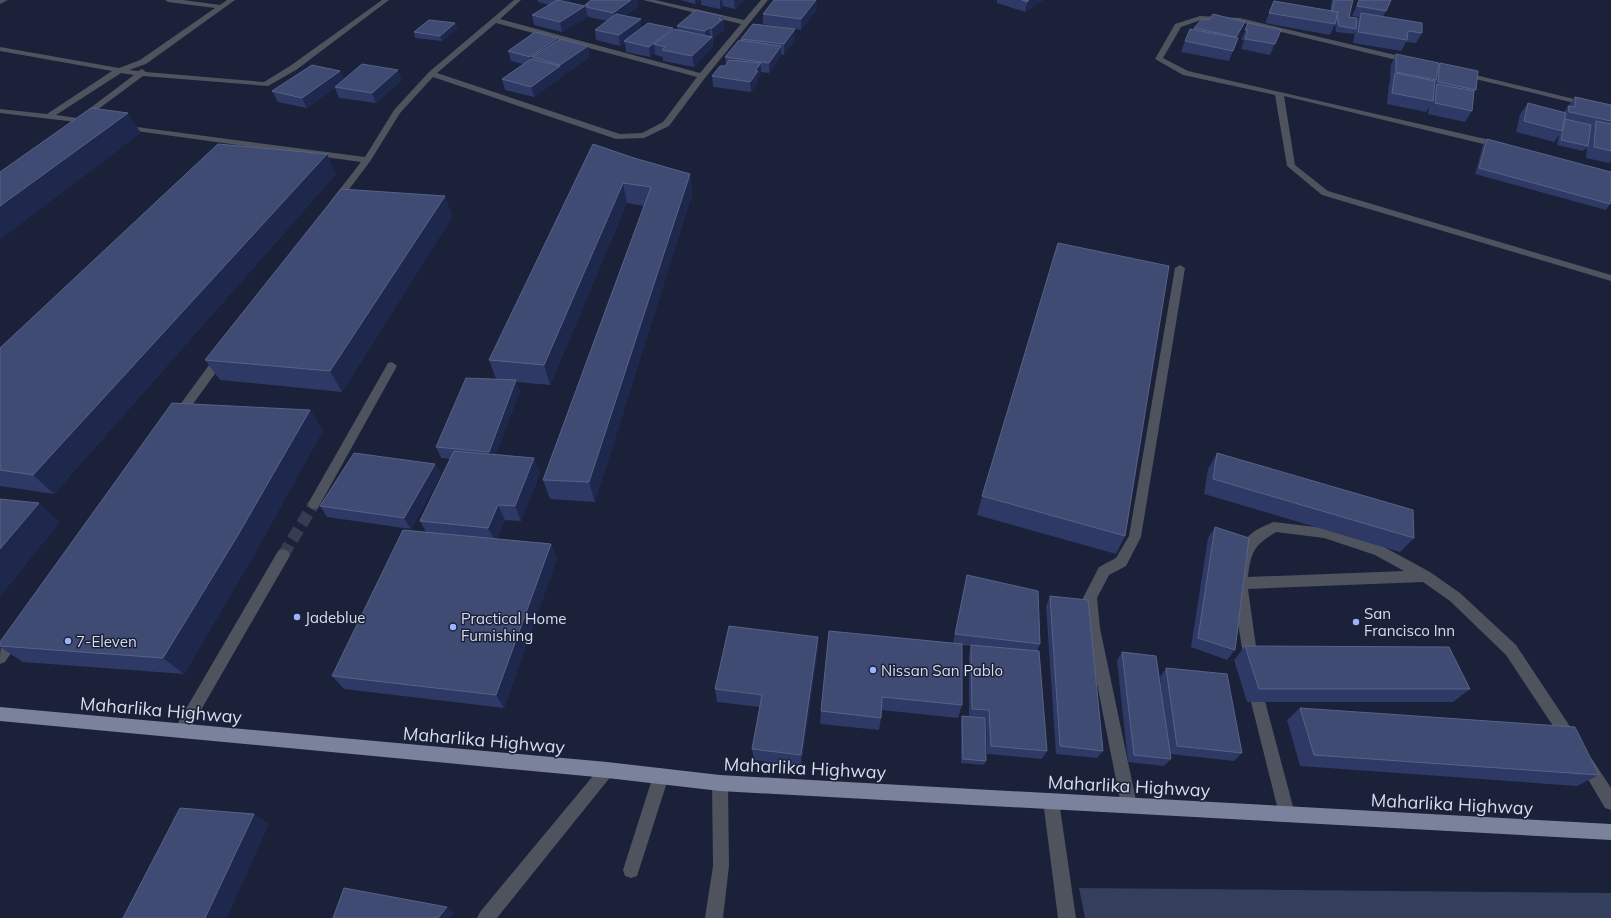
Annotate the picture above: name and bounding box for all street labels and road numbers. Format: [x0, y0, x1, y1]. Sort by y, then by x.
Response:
street label: Maharlika Highway [79, 691, 243, 729]
street label: Maharlika Highway [402, 721, 566, 759]
street label: Maharlika Highway [723, 752, 887, 784]
street label: Maharlika Highway [1047, 770, 1211, 802]
street label: Maharlika Highway [1370, 788, 1534, 820]

